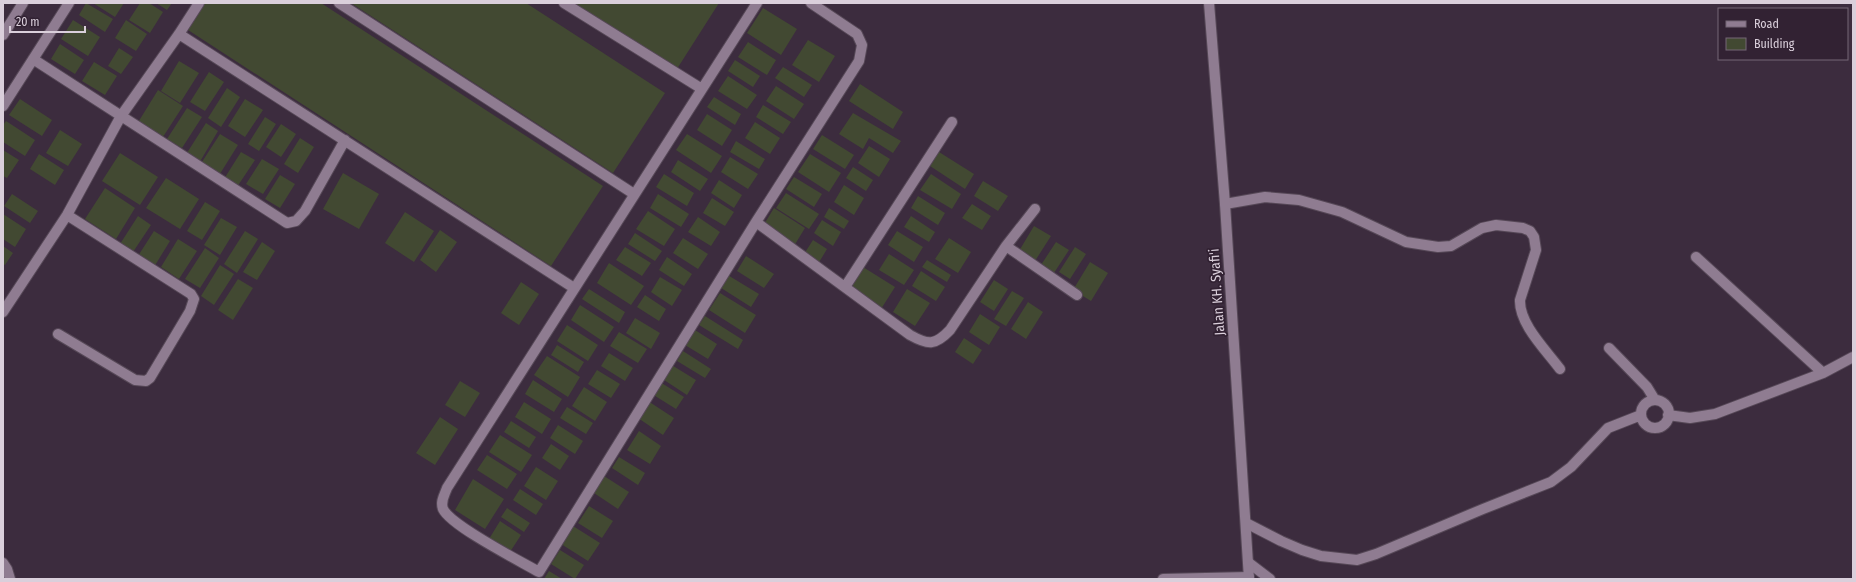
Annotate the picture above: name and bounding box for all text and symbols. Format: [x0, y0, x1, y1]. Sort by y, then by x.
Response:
scale bar [10, 8, 85, 34]
legend [1718, 8, 1848, 60]
text: 20 m [16, 15, 40, 29]
text: Road [1754, 17, 1779, 31]
text: Building [1754, 37, 1795, 51]
street label: Jalan KH. Syafi'i [1205, 248, 1229, 336]

